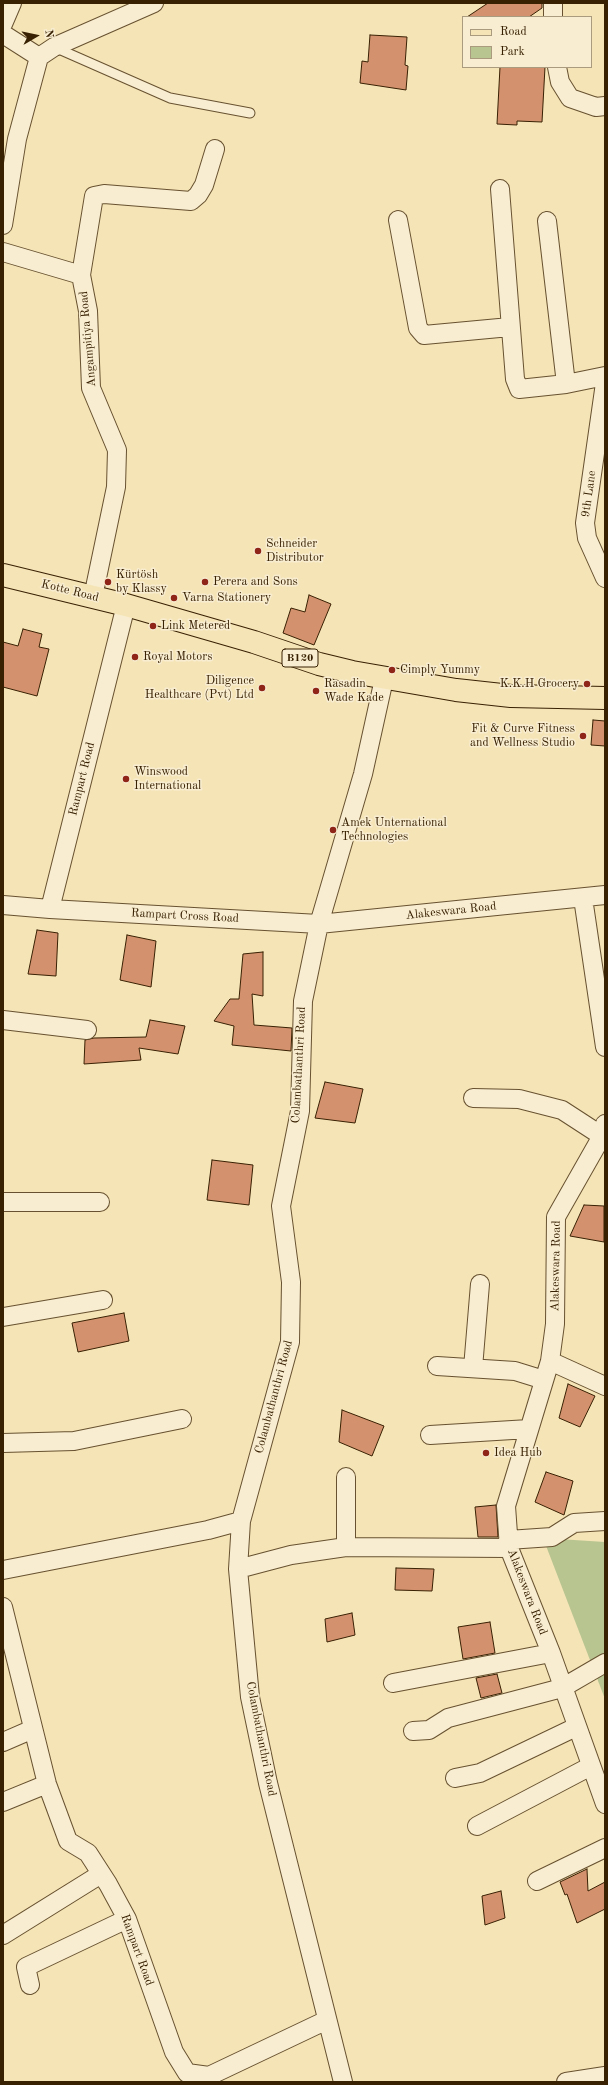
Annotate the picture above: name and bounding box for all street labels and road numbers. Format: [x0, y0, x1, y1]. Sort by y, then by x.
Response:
street label: Angampitiya Road [77, 290, 99, 388]
street label: 9th Lane [579, 470, 599, 518]
street label: Kotte Road [40, 577, 100, 605]
road number: B120 [282, 649, 318, 667]
street label: Rampart Road [66, 741, 98, 817]
street label: Alakeswara Road [405, 899, 497, 923]
street label: Rampart Cross Road [131, 906, 239, 926]
street label: Colambathanthri Road [289, 1006, 309, 1124]
street label: Alakeswara Road [548, 1220, 564, 1312]
street label: Colambathanthri Road [252, 1339, 296, 1455]
street label: Alakeswara Road [504, 1547, 550, 1637]
street label: Colambathanthri Road [243, 1680, 279, 1798]
street label: Rampart Road [117, 1912, 157, 1988]

